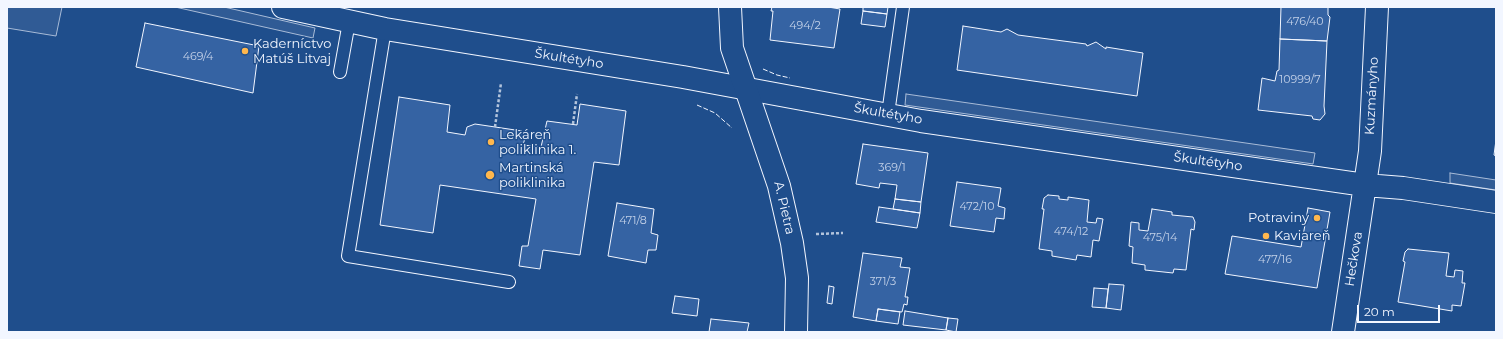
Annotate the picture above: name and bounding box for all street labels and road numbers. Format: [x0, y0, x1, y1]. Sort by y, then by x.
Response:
street label: Škultétyho [533, 46, 605, 72]
street label: Kuzmányho [1362, 56, 1382, 136]
street label: Škultétyho [852, 100, 924, 128]
street label: Škultétyho [1173, 149, 1243, 175]
street label: A. Pietra [770, 180, 798, 236]
street label: Hečkova [1342, 230, 1366, 288]

